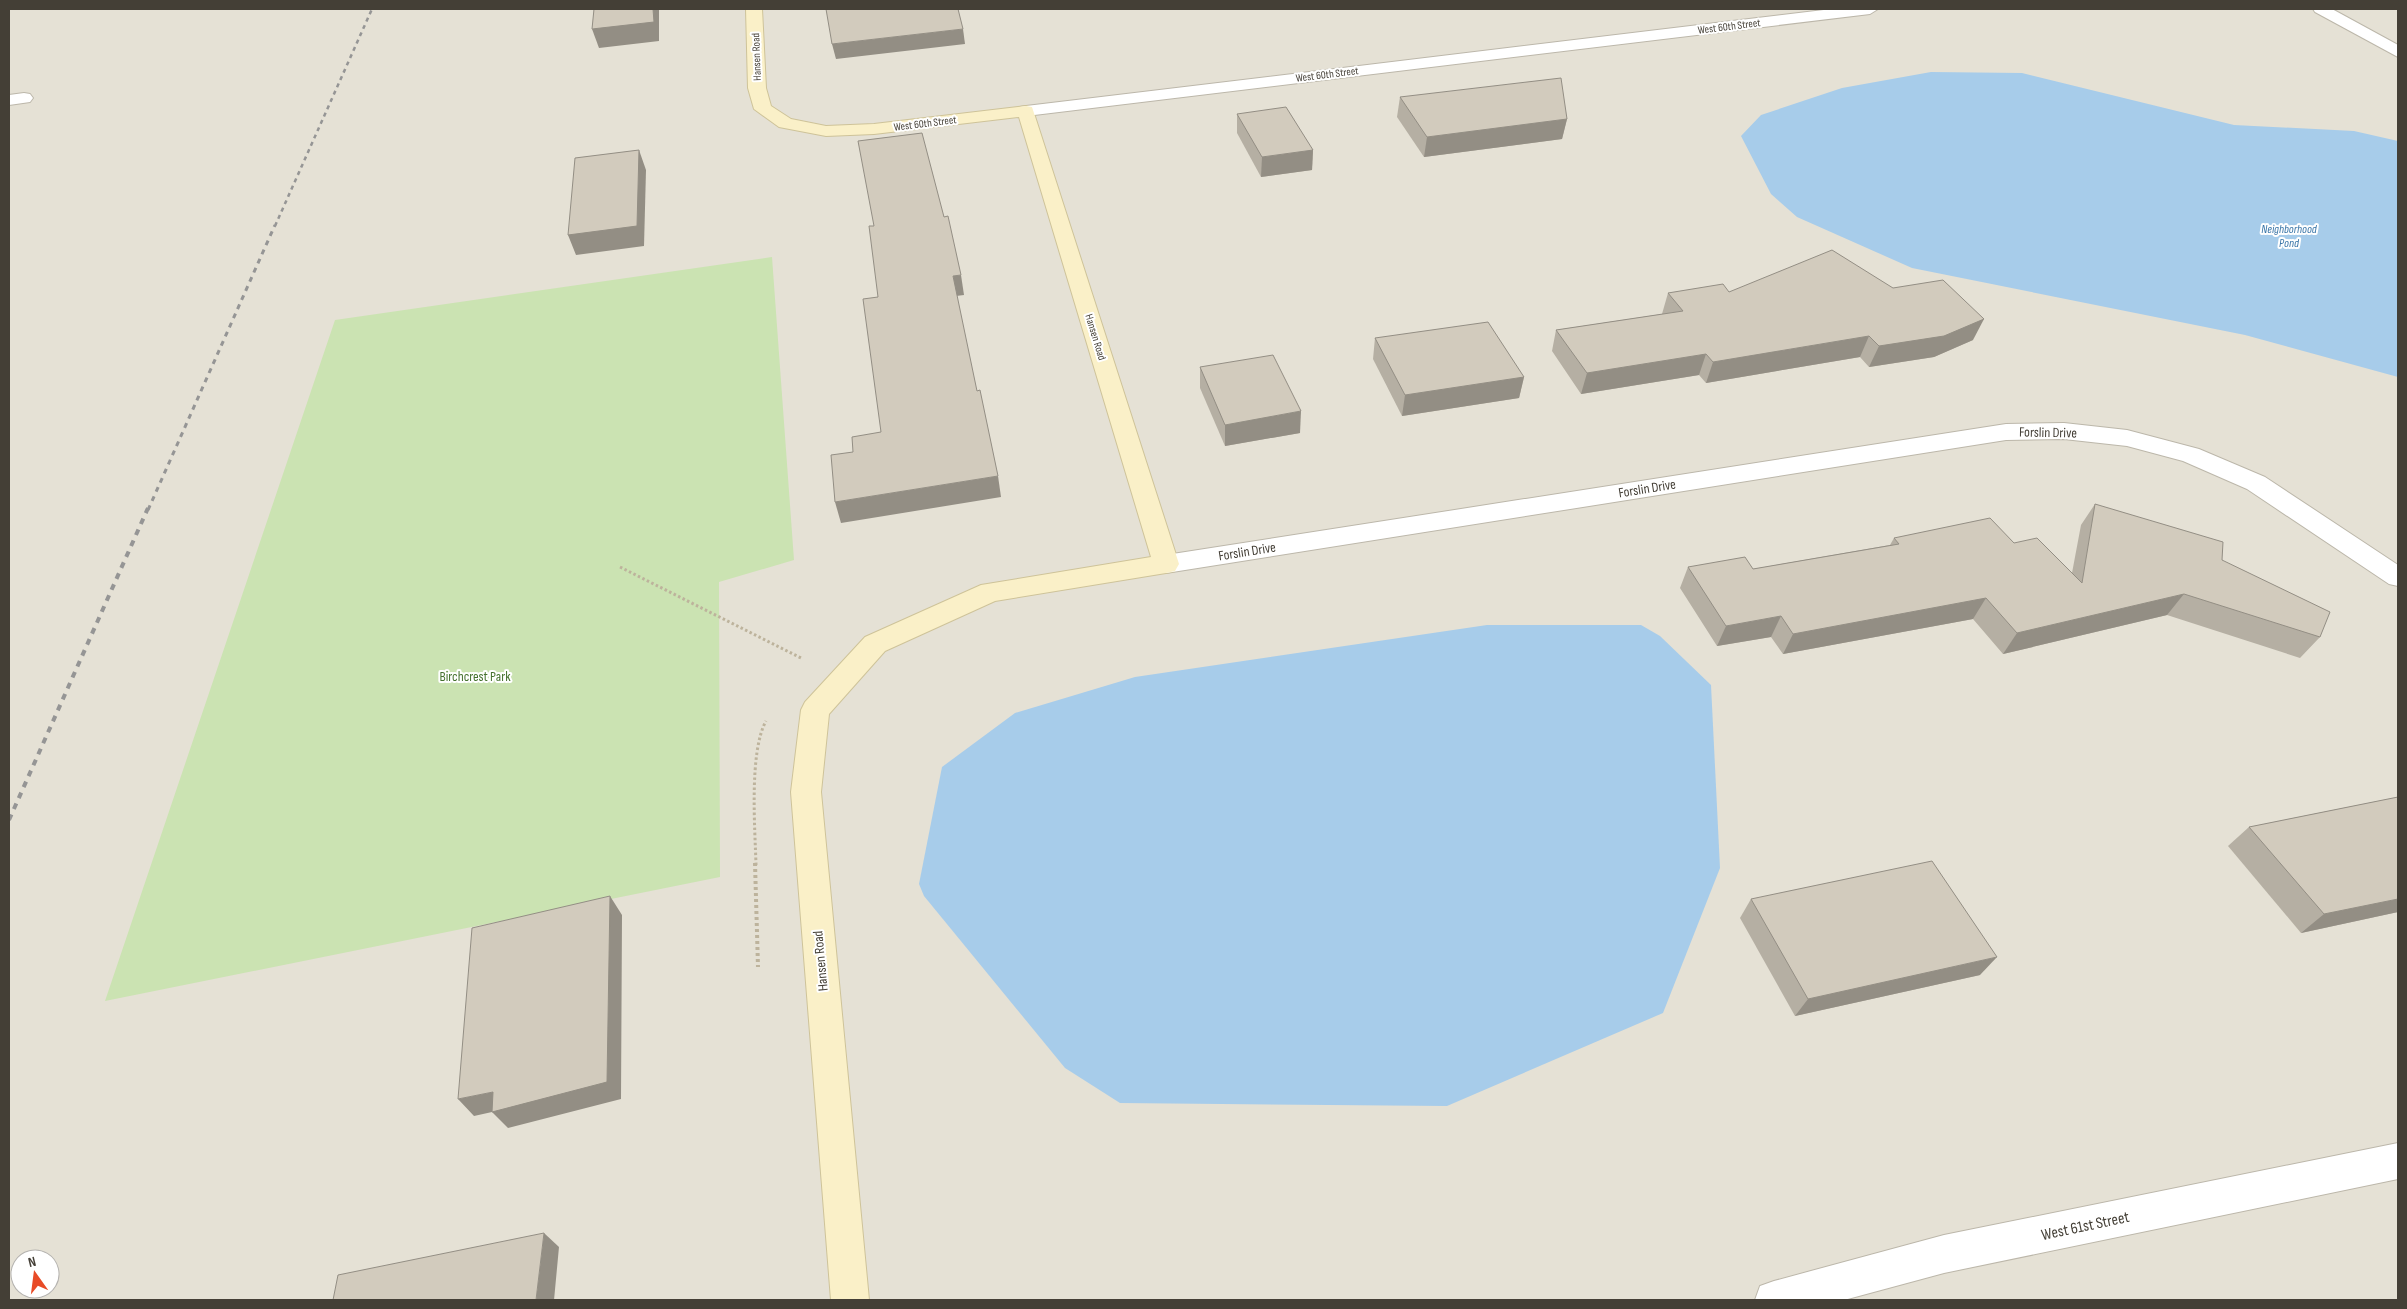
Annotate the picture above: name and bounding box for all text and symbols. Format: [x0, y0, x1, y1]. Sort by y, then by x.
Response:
street label: West 60th Street [1697, 16, 1762, 37]
street label: Hansen Road [749, 33, 764, 81]
street label: West 60th Street [1295, 64, 1360, 85]
street label: West 60th Street [893, 113, 958, 134]
water label: Neighborhood Pond [2261, 222, 2318, 251]
street label: Hansen Road [1082, 312, 1109, 362]
street label: Forslin Drive [2019, 423, 2077, 442]
street label: Forslin Drive [1617, 476, 1677, 501]
street label: Forslin Drive [1217, 539, 1277, 564]
park label: Birchcrest Park [439, 668, 511, 685]
street label: Hansen Road [809, 930, 832, 992]
street label: West 61st Street [2040, 1208, 2131, 1245]
north arrow [10, 1249, 60, 1299]
text: N [26, 1253, 38, 1271]

